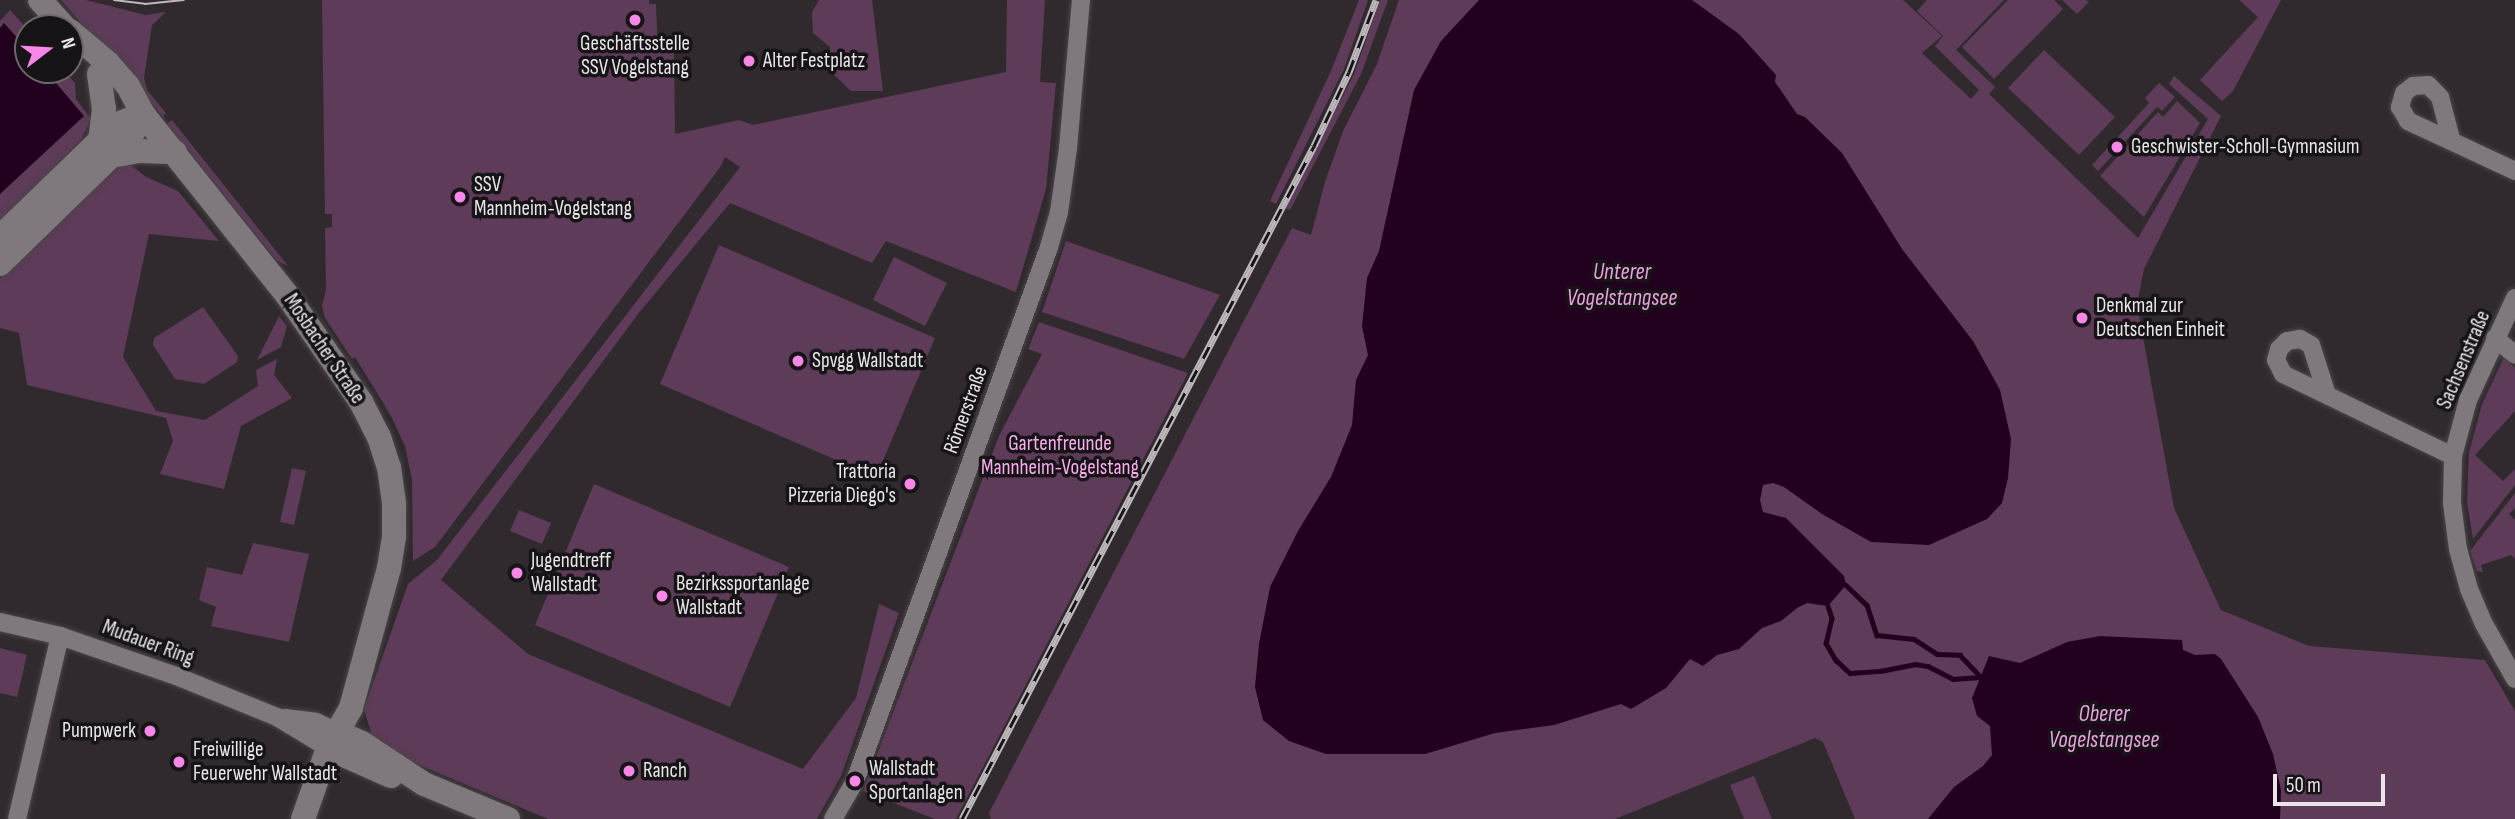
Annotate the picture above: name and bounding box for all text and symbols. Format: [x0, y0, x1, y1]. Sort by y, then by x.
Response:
marker: Geschäftsstelle SSV Vogelstang [627, 12, 643, 28]
north arrow [14, 14, 84, 84]
place label: Geschäftsstelle SSV Vogelstang [580, 31, 690, 81]
text: N [55, 35, 80, 52]
place label: Alter Festplatz [763, 48, 865, 74]
marker: Alter Festplatz [741, 53, 757, 69]
place label: Geschwister-Scholl-Gymnasium [2131, 134, 2359, 160]
marker: Geschwister-Scholl-Gymnasium [2109, 139, 2125, 155]
place label: SSV Mannheim-Vogelstang [474, 172, 632, 222]
marker: SSV Mannheim-Vogelstang [452, 189, 468, 205]
water label: Unterer Vogelstangsee [1567, 258, 1677, 312]
street label: Mosbacher Straße [278, 289, 370, 409]
place label: Denkmal zur Deutschen Einheit [2096, 293, 2225, 343]
street label: Sachsenstraße [2432, 307, 2496, 413]
marker: Denkmal zur Deutschen Einheit [2074, 310, 2090, 326]
place label: Spvgg Wallstadt [812, 348, 923, 374]
marker: Spvgg Wallstadt [790, 353, 806, 369]
street label: Römerstraße [939, 363, 993, 457]
park label: Gartenfreunde Mannheim-Vogelstang [981, 431, 1139, 481]
place label: Trattoria Pizzeria Diego's [788, 459, 896, 509]
marker: Trattoria Pizzeria Diego's [902, 476, 918, 492]
place label: Jugendtreff Wallstadt [531, 548, 611, 598]
marker: Jugendtreff Wallstadt [509, 565, 525, 581]
place label: Bezirkssportanlage Wallstadt [676, 571, 810, 621]
marker: Bezirkssportanlage Wallstadt [654, 588, 670, 604]
street label: Mudauer Ring [99, 615, 197, 671]
water label: Oberer Vogelstangsee [2049, 700, 2159, 754]
place label: Pumpwerk [62, 718, 136, 744]
marker: Pumpwerk [142, 723, 158, 739]
place label: Freiwillige Feuerwehr Wallstadt [193, 737, 337, 787]
marker: Freiwillige Feuerwehr Wallstadt [171, 754, 187, 770]
place label: Wallstadt Sportanlagen [869, 756, 963, 806]
place label: Ranch [643, 758, 687, 784]
scale bar [2277, 760, 2389, 804]
marker: Ranch [621, 763, 637, 779]
marker: Wallstadt Sportanlagen [847, 773, 863, 789]
text: 50 m [2286, 773, 2321, 798]

